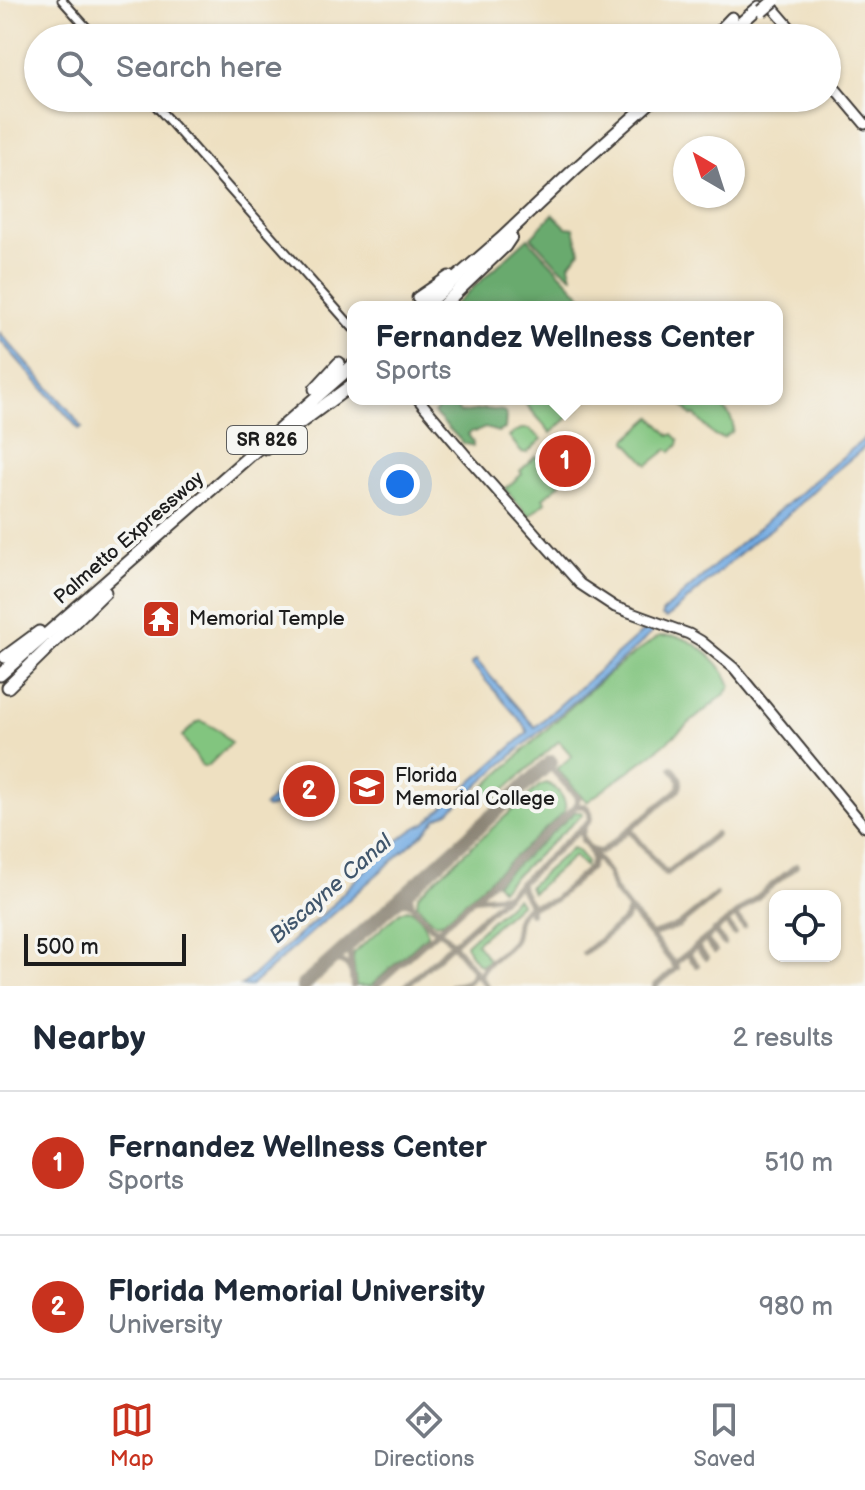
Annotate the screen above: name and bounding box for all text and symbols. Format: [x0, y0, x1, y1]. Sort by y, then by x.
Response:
search box [24, 24, 841, 112]
icon: search [52, 46, 96, 90]
text: Search here [116, 50, 282, 86]
north arrow [673, 136, 745, 208]
popup [347, 301, 783, 405]
text: Fernandez Wellness Center [376, 320, 754, 356]
text: Sports [376, 356, 451, 387]
road number: SR 826 [227, 426, 307, 454]
pin: 1 [539, 431, 591, 491]
your location [380, 464, 420, 504]
street label: Palmetto Expressway [49, 466, 209, 610]
temple icon: Memorial Temple [140, 598, 182, 640]
place label: Memorial Temple [189, 607, 345, 631]
pin: 2 [283, 761, 335, 821]
place label: Florida Memorial College [395, 764, 555, 811]
school or university icon: Florida Memorial College [346, 766, 388, 808]
water label: Biscayne Canal [264, 828, 398, 950]
map controls [769, 890, 841, 962]
button: locate [769, 890, 841, 962]
scale bar [24, 930, 186, 966]
text: 500 m [36, 934, 99, 961]
text: Nearby [32, 1018, 146, 1059]
text: 2 results [733, 1023, 833, 1054]
text: Fernandez Wellness Center [108, 1130, 487, 1166]
text: 1 [53, 1148, 63, 1179]
text: 510 m [764, 1148, 833, 1179]
text: Sports [108, 1166, 184, 1197]
text: Florida Memorial University [108, 1274, 485, 1310]
text: 2 [50, 1292, 66, 1323]
text: 980 m [759, 1292, 833, 1323]
text: University [108, 1310, 223, 1341]
tab: Map [110, 1398, 154, 1473]
tab: Directions [373, 1398, 474, 1473]
tab: Saved [694, 1398, 755, 1473]

